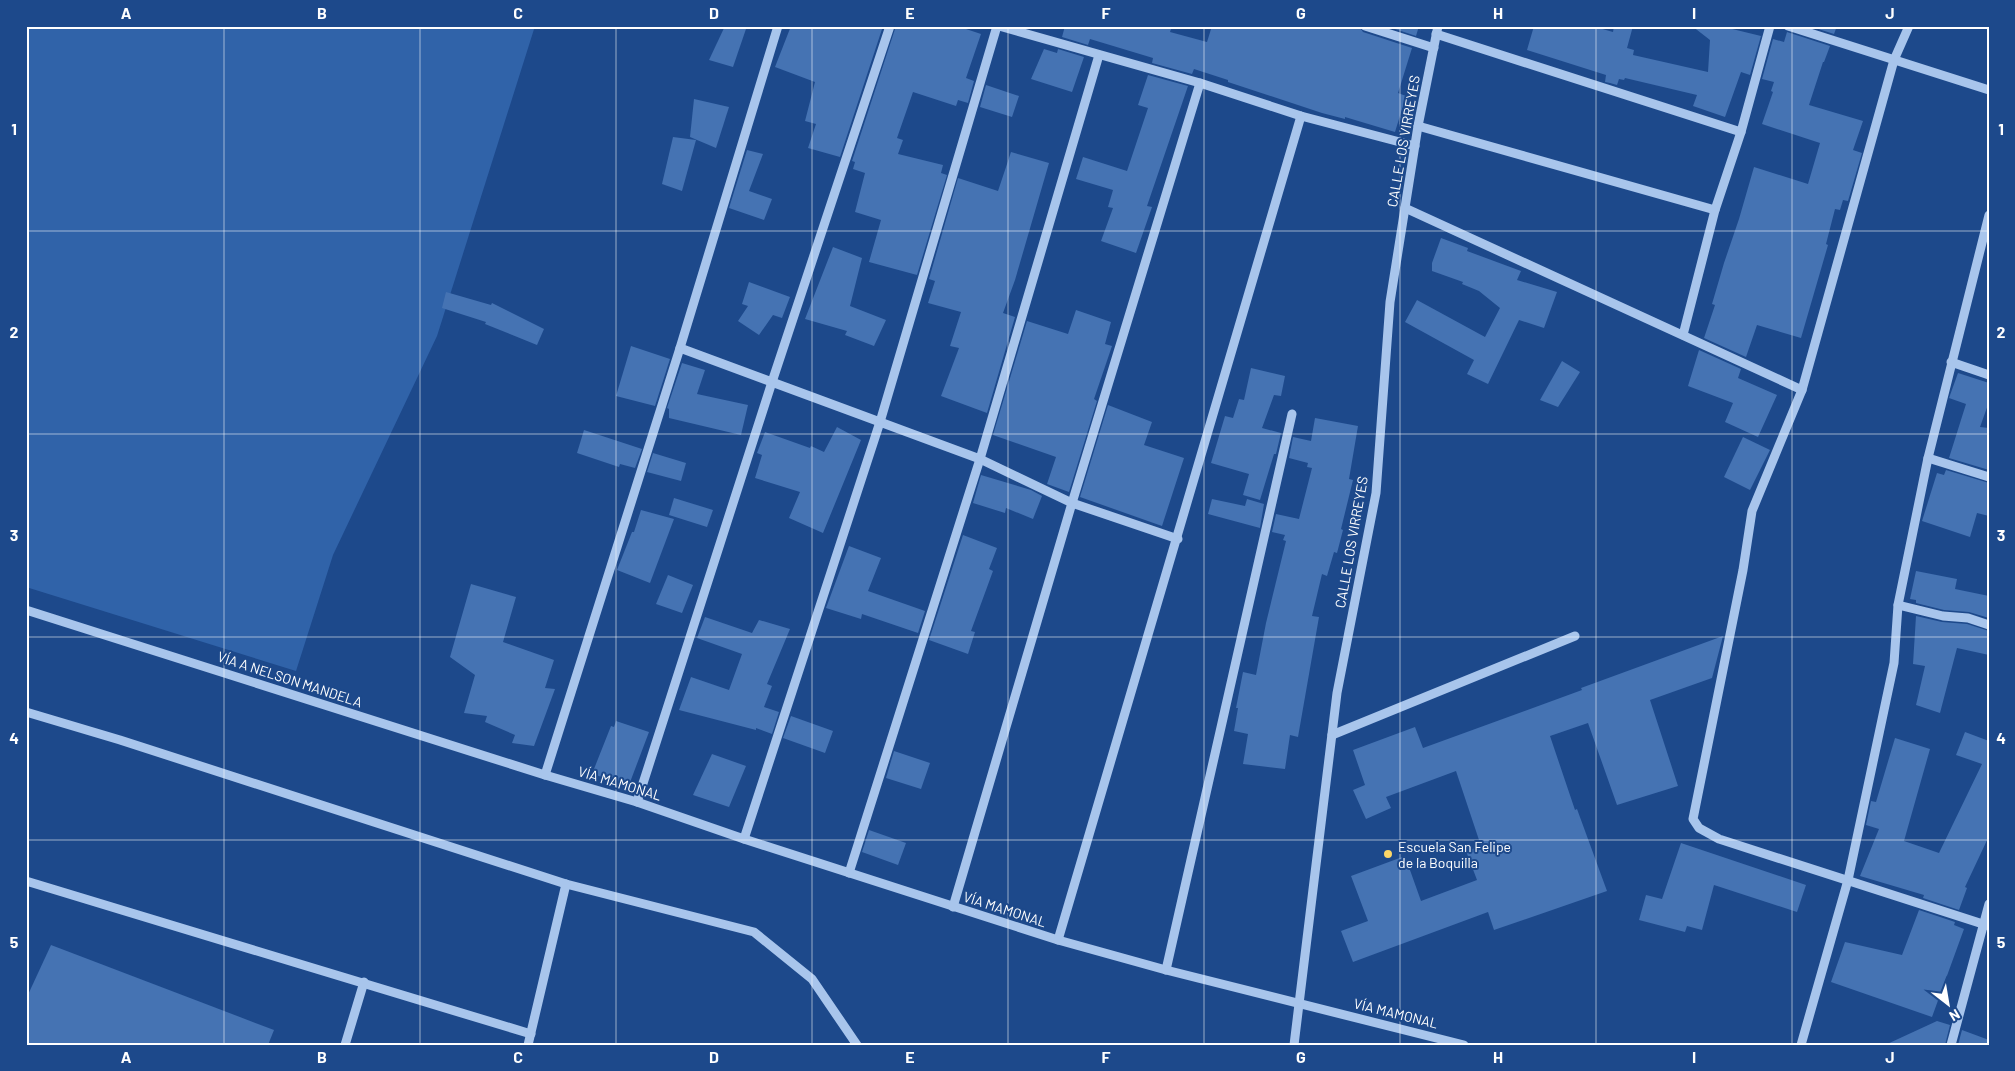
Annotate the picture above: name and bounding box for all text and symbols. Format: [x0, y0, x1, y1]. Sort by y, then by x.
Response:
text: A [121, 3, 132, 22]
text: B [317, 3, 327, 22]
text: C [513, 3, 523, 22]
text: D [709, 3, 719, 22]
text: E [905, 3, 915, 22]
text: F [1102, 3, 1111, 22]
text: G [1296, 3, 1306, 22]
text: H [1493, 3, 1503, 22]
text: I [1692, 3, 1696, 22]
text: J [1885, 3, 1895, 22]
street label: CALLE LOS VIRREYES [1383, 74, 1423, 208]
text: 1 [11, 119, 17, 138]
text: 1 [1998, 119, 2004, 138]
text: 2 [10, 322, 19, 341]
text: 2 [1997, 322, 2006, 341]
street label: CALLE LOS VIRREYES [1331, 475, 1371, 609]
text: 3 [10, 525, 18, 544]
text: 3 [1997, 525, 2005, 544]
street label: VÍA A NELSON MANDELA [215, 648, 365, 711]
text: 4 [9, 728, 19, 747]
text: 4 [1996, 728, 2006, 747]
street label: VÍA MAMONAL [576, 762, 664, 804]
place label: Escuela San Felipe de la Boquilla [1398, 838, 1511, 871]
marker: Escuela San Felipe de la Boquilla [1382, 848, 1394, 860]
street label: VÍA MAMONAL [961, 888, 1049, 930]
text: 5 [10, 932, 19, 951]
text: 5 [1997, 932, 2006, 951]
north arrow [1922, 978, 1972, 1028]
street label: VÍA MAMONAL [1352, 994, 1440, 1032]
text: N [1947, 1006, 1963, 1025]
text: A [121, 1047, 132, 1066]
text: B [317, 1047, 327, 1066]
text: C [513, 1047, 523, 1066]
text: D [709, 1047, 719, 1066]
text: E [905, 1047, 915, 1066]
text: F [1102, 1047, 1111, 1066]
text: G [1296, 1047, 1306, 1066]
text: H [1493, 1047, 1503, 1066]
text: I [1692, 1047, 1696, 1066]
text: J [1885, 1047, 1895, 1066]

